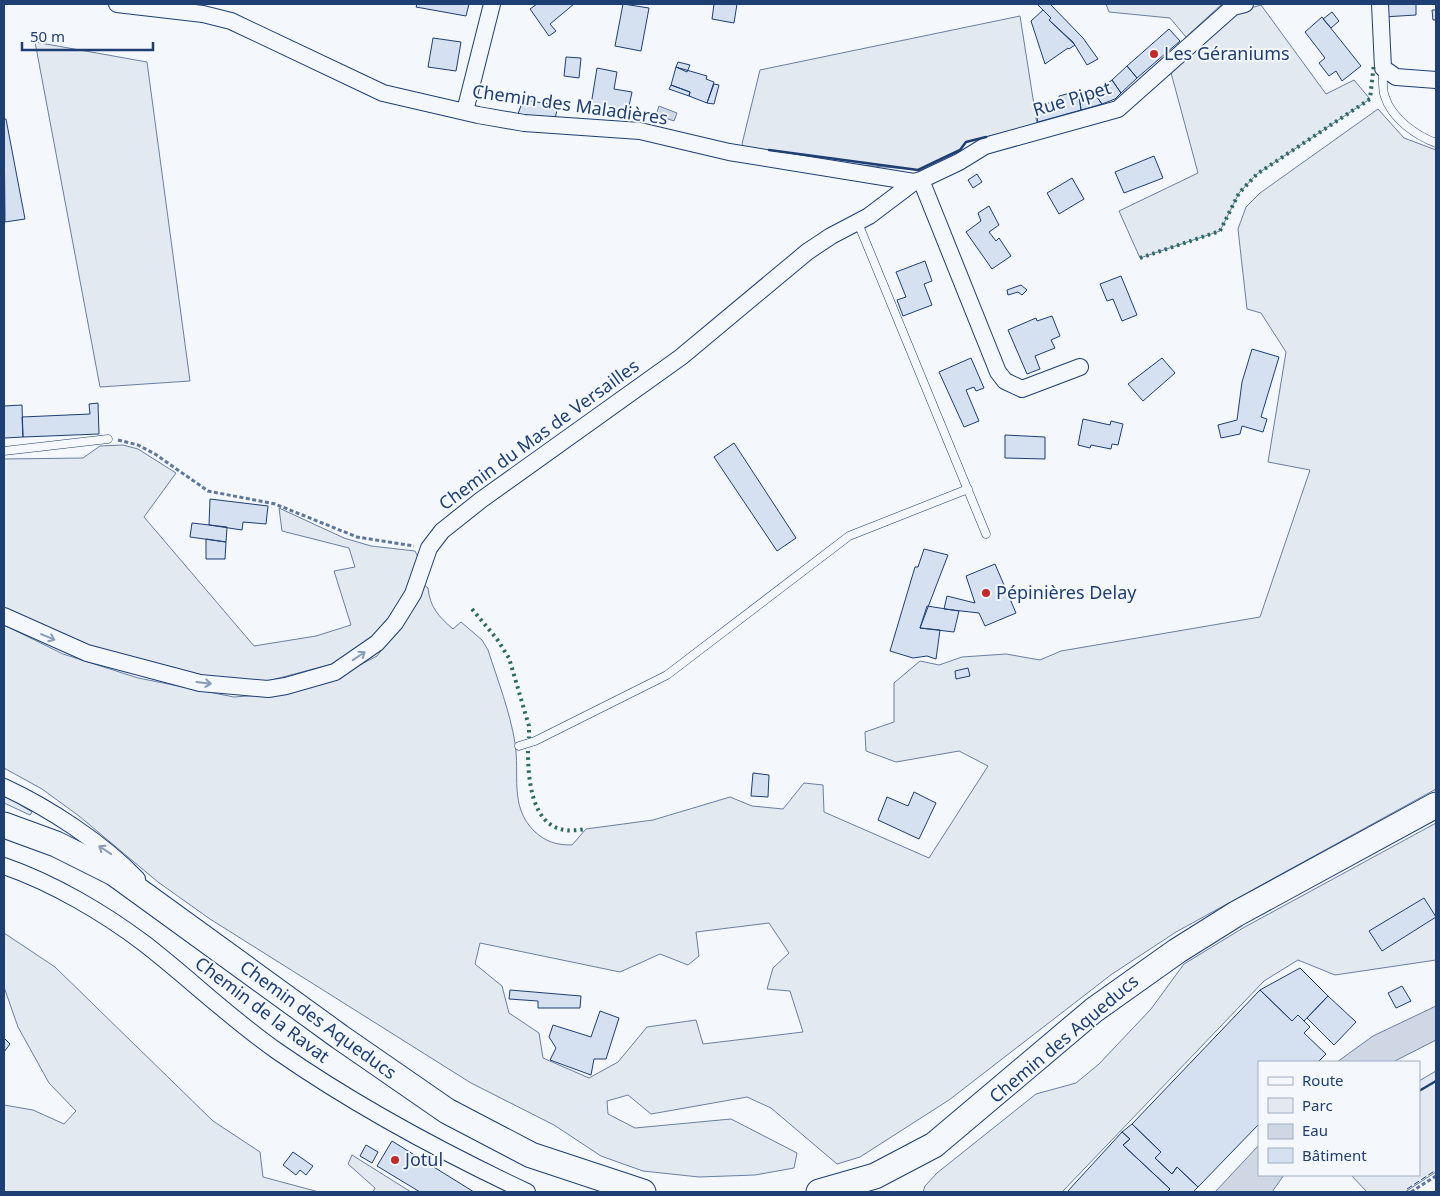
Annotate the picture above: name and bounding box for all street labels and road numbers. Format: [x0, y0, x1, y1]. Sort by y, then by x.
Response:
street label: Rue Pipet [1030, 75, 1114, 121]
street label: Chemin des Maladières [471, 78, 670, 130]
street label: Chemin du Mas de Versailles [434, 353, 643, 515]
street label: Chemin de la Ravat [191, 951, 335, 1068]
street label: Chemin des Aqueducs [236, 954, 402, 1084]
street label: Chemin des Aqueducs [984, 969, 1143, 1108]

